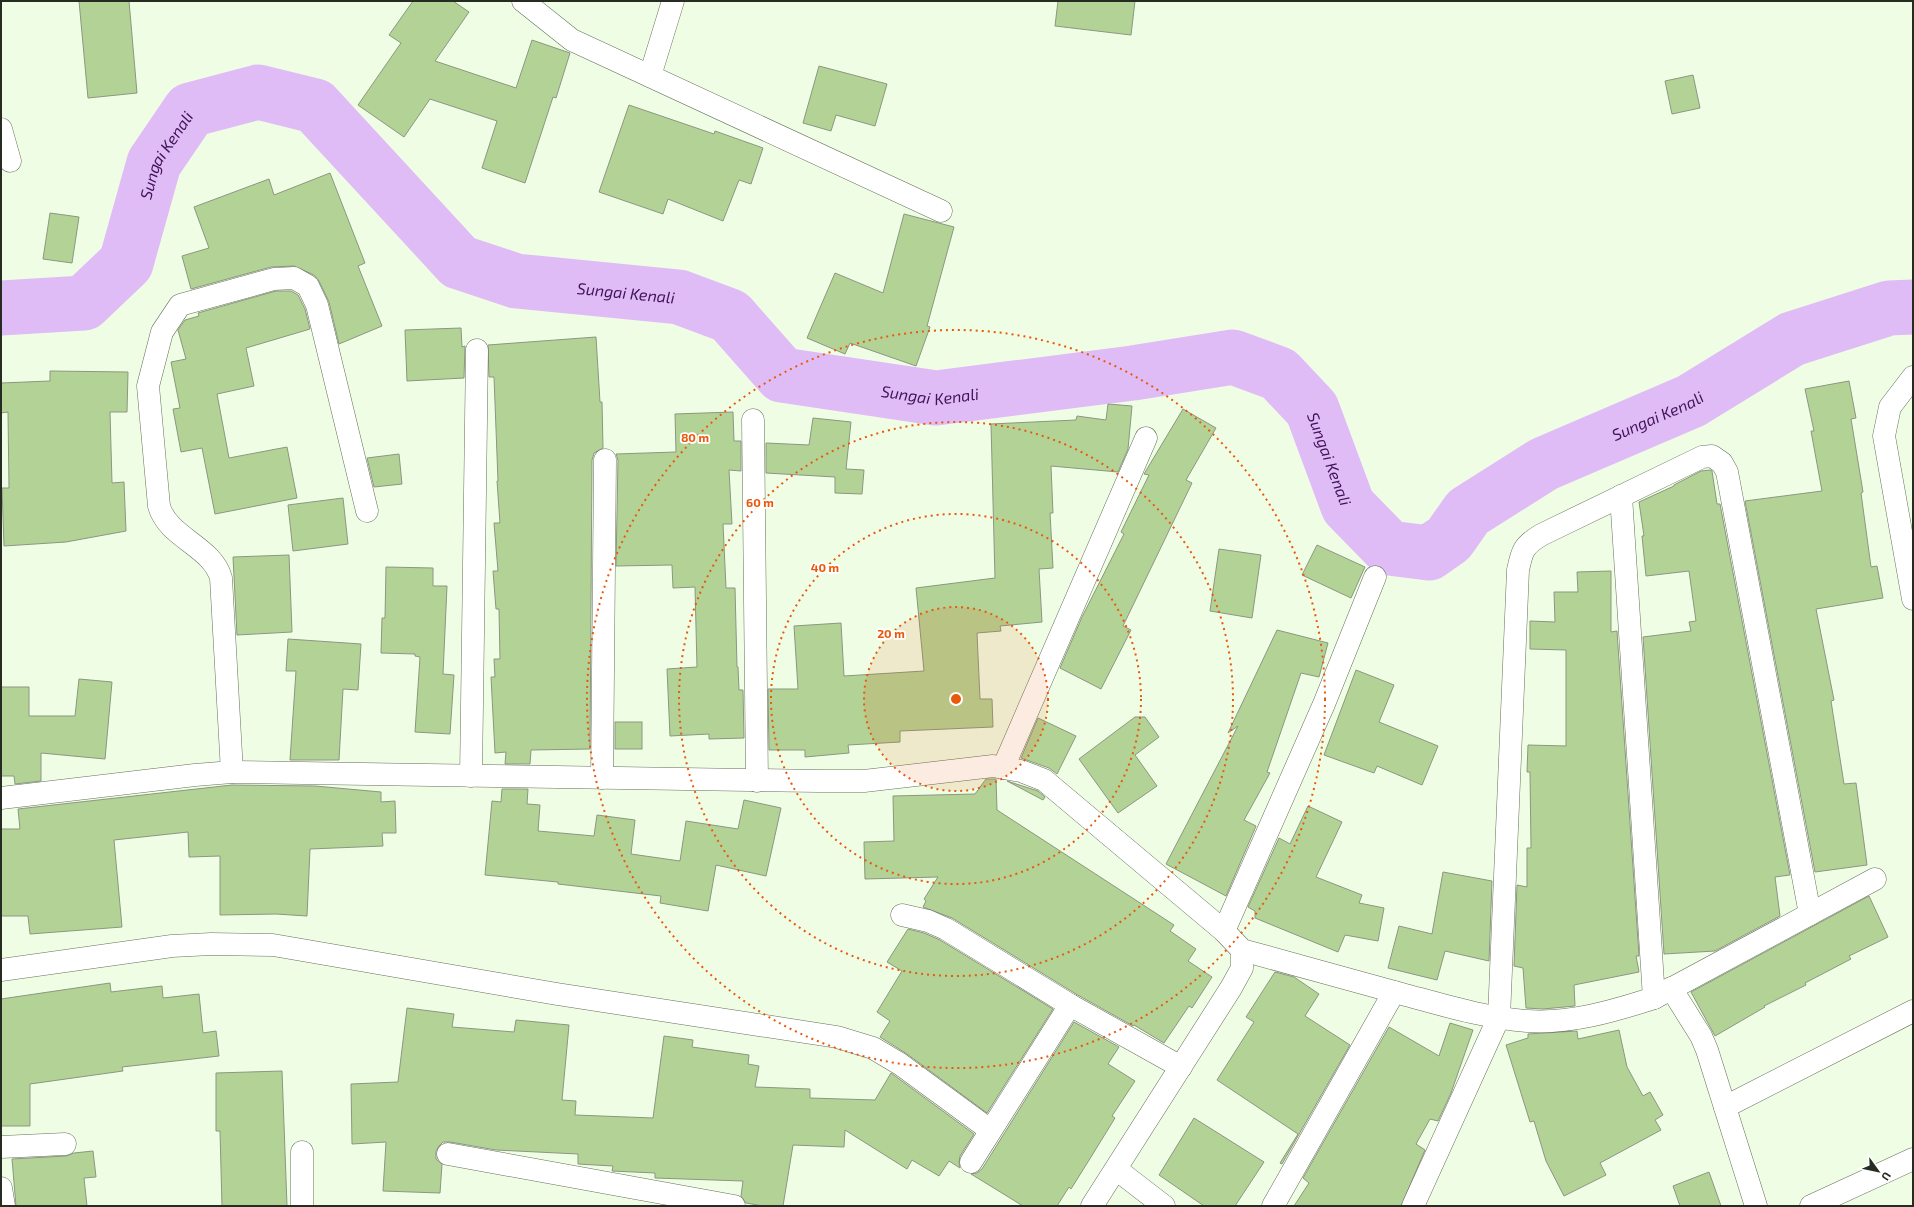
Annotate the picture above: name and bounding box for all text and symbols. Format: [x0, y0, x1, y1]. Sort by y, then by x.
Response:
water label: Sungai Kenali [135, 107, 196, 201]
water label: Sungai Kenali [576, 278, 676, 306]
water label: Sungai Kenali [880, 380, 980, 408]
water label: Sungai Kenali [1608, 386, 1706, 444]
water label: Sungai Kenali [1304, 409, 1356, 508]
text: 80 m [681, 430, 709, 444]
text: 60 m [746, 495, 774, 509]
text: 40 m [811, 560, 839, 574]
text: 20 m [877, 626, 905, 640]
centre of rings [949, 692, 963, 706]
north arrow [1858, 1151, 1898, 1191]
text: U [1879, 1170, 1894, 1183]

